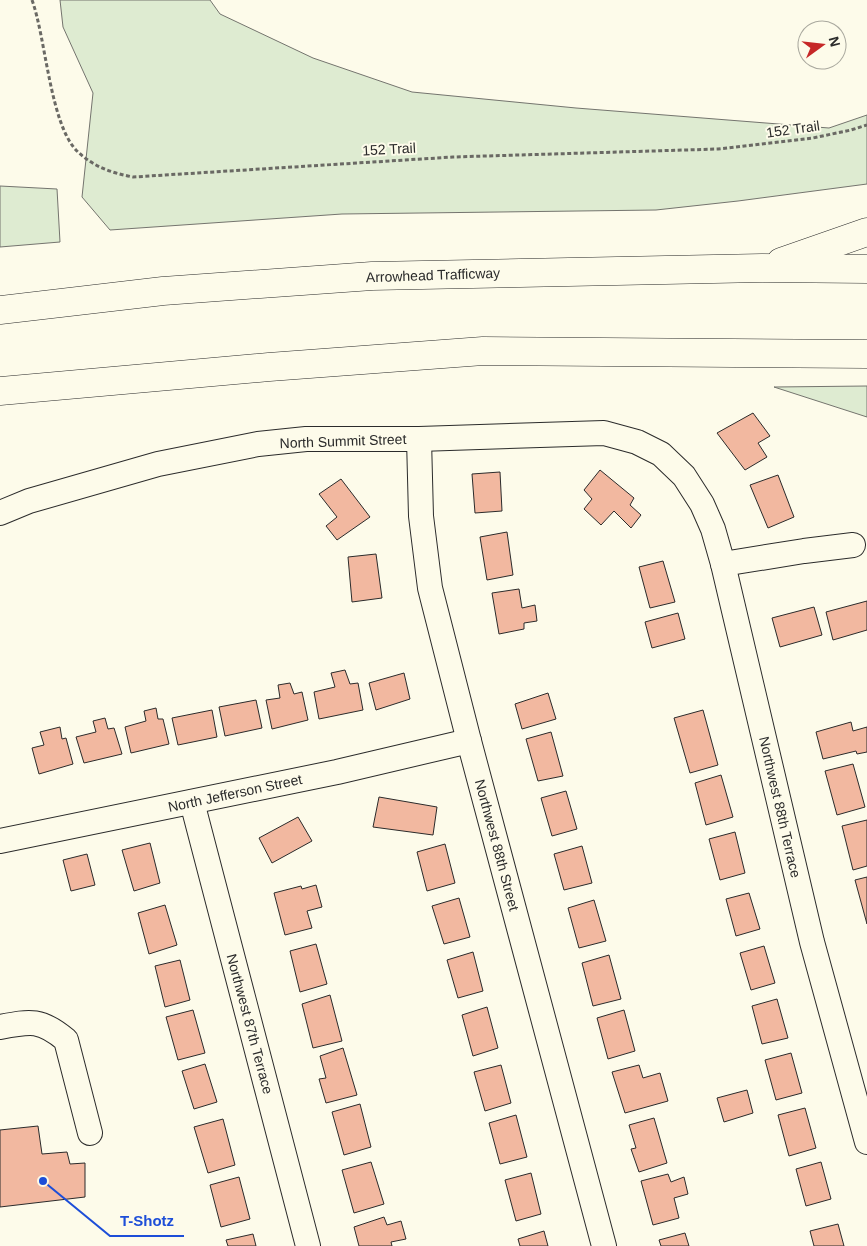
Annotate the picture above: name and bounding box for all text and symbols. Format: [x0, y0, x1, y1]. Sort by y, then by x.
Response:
north arrow [797, 20, 847, 70]
text: N [826, 35, 844, 49]
street label: 152 Trail [765, 117, 821, 141]
street label: 152 Trail [362, 140, 416, 158]
street label: Arrowhead Trafficway [366, 265, 500, 285]
street label: North Summit Street [279, 431, 407, 451]
street label: Northwest 88th Terrace [756, 735, 804, 879]
street label: North Jefferson Street [166, 771, 304, 815]
street label: Northwest 88th Street [472, 778, 522, 913]
street label: Northwest 87th Terrace [224, 952, 276, 1096]
callout: T-Shotz [110, 1206, 184, 1236]
text: T-Shotz [120, 1212, 174, 1229]

